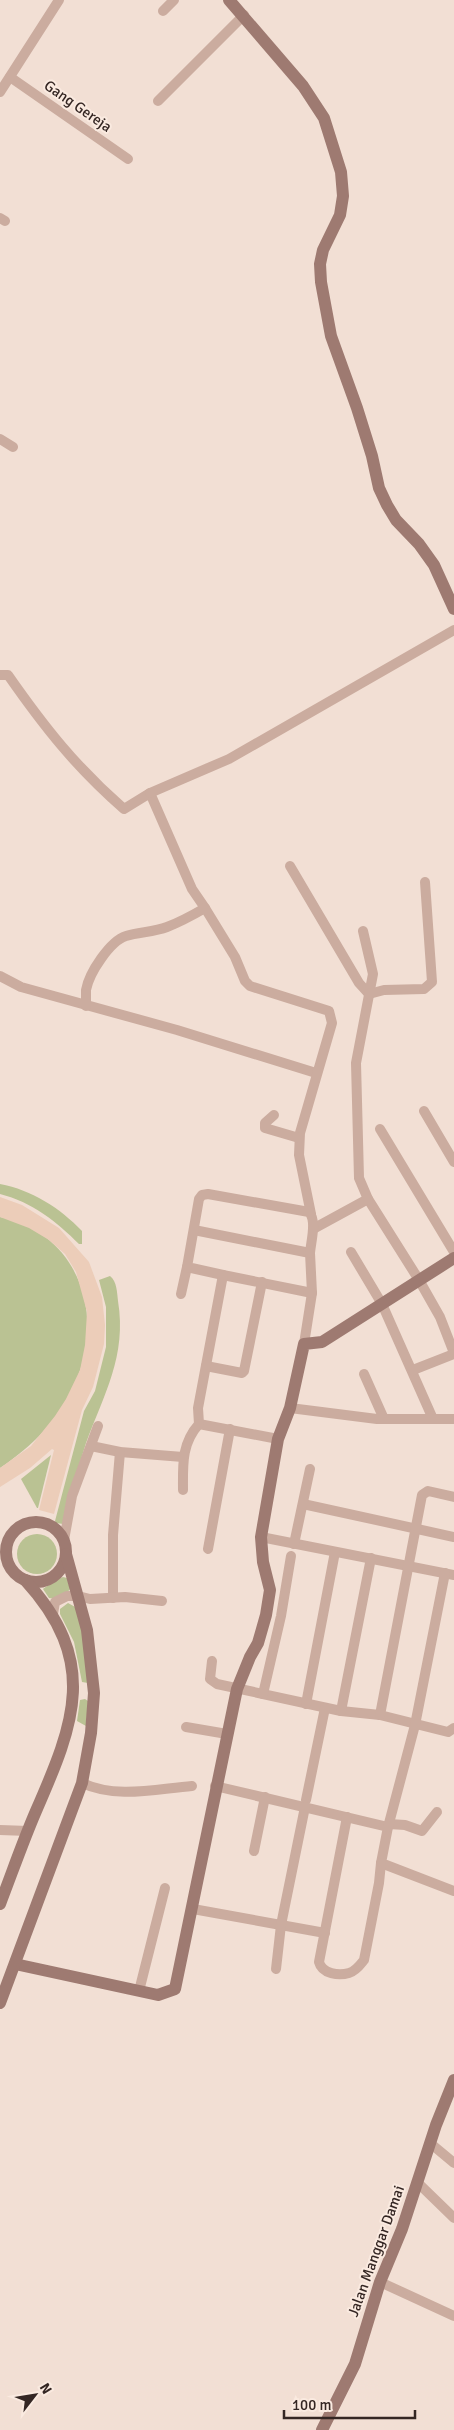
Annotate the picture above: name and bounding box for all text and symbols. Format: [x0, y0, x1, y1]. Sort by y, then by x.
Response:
street label: Gang Gereja [41, 76, 115, 136]
street label: Jalan Manggar Damai [344, 2183, 408, 2319]
north arrow [10, 2370, 60, 2420]
text: N [36, 2380, 56, 2397]
scale bar [284, 2388, 415, 2420]
text: 100 m [292, 2396, 332, 2414]

